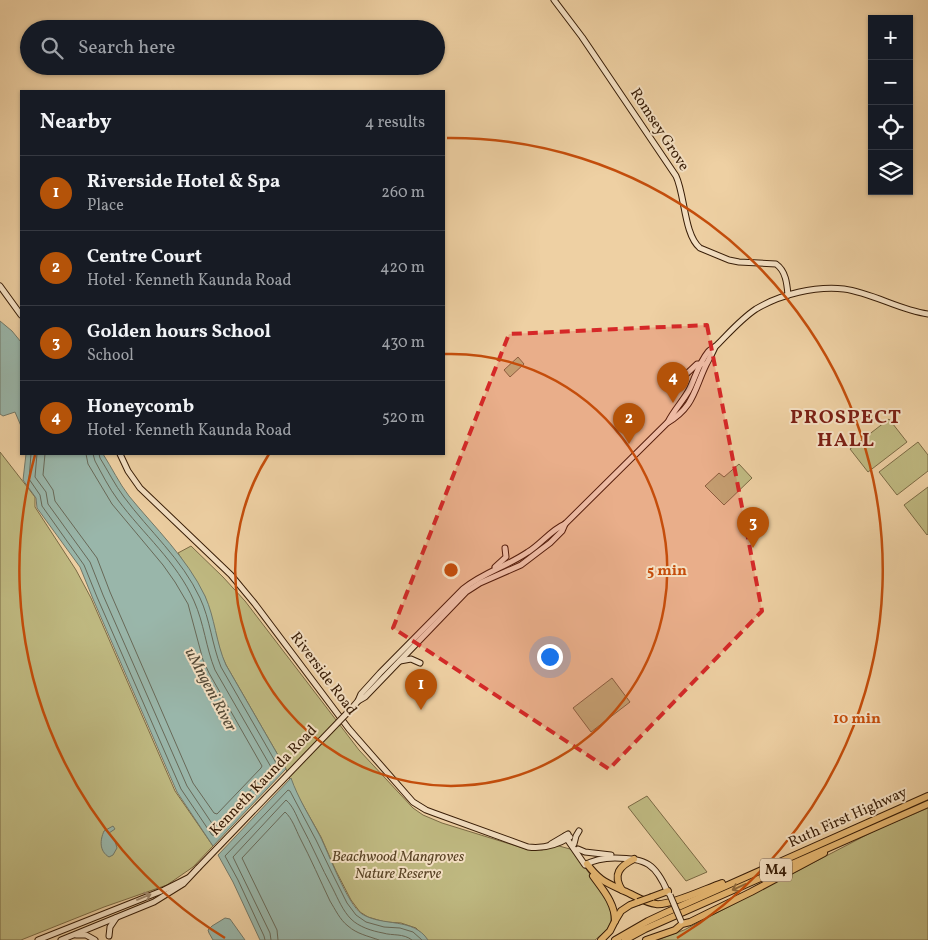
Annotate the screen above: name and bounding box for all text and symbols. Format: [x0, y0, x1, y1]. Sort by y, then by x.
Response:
map controls [868, 15, 913, 195]
button: + [868, 15, 913, 60]
search box [20, 20, 445, 75]
icon: search [38, 34, 66, 62]
text: Search here [78, 35, 175, 61]
button: − [868, 60, 913, 105]
street label: Romsey Grove [624, 84, 694, 176]
button: locate [868, 105, 913, 150]
text: Nearby [40, 108, 111, 137]
text: 4 results [365, 112, 425, 134]
button: layers [868, 150, 913, 195]
text: Riverside Hotel & Spa [87, 169, 280, 195]
text: 1 [53, 182, 59, 204]
text: 260 m [381, 182, 425, 204]
text: Place [87, 195, 124, 217]
text: Centre Court [87, 244, 202, 270]
text: 2 [52, 257, 60, 279]
text: 420 m [380, 257, 425, 279]
text: Hotel · Kenneth Kaunda Road [87, 270, 291, 292]
text: Golden hours School [87, 319, 271, 345]
text: 3 [52, 332, 60, 354]
text: 430 m [381, 332, 425, 354]
text: School [87, 345, 134, 367]
pin: 4 [657, 362, 689, 403]
text: Honeycomb [87, 394, 194, 420]
pin: 2 [613, 403, 645, 444]
district label: PROSPECT HALL [790, 404, 902, 455]
text: 4 [51, 407, 61, 429]
text: 520 m [382, 407, 425, 429]
text: Hotel · Kenneth Kaunda Road [87, 420, 291, 442]
pin: 3 [737, 507, 769, 548]
centre of rings [442, 561, 460, 579]
text: 5 min [647, 561, 687, 582]
street label: Riverside Road [285, 628, 361, 720]
water label: uMngeni River [179, 644, 242, 737]
your location [537, 644, 563, 670]
pin: 1 [405, 669, 437, 710]
text: 10 min [833, 709, 881, 730]
street label: Kenneth Kaunda Road [205, 721, 323, 841]
street label: Ruth First Highway [785, 782, 911, 854]
park label: Beachwood Mangroves Nature Reserve [332, 847, 465, 885]
road number: M4 [760, 858, 792, 882]
one-way arrow [732, 882, 747, 892]
one-way arrow [137, 892, 152, 901]

